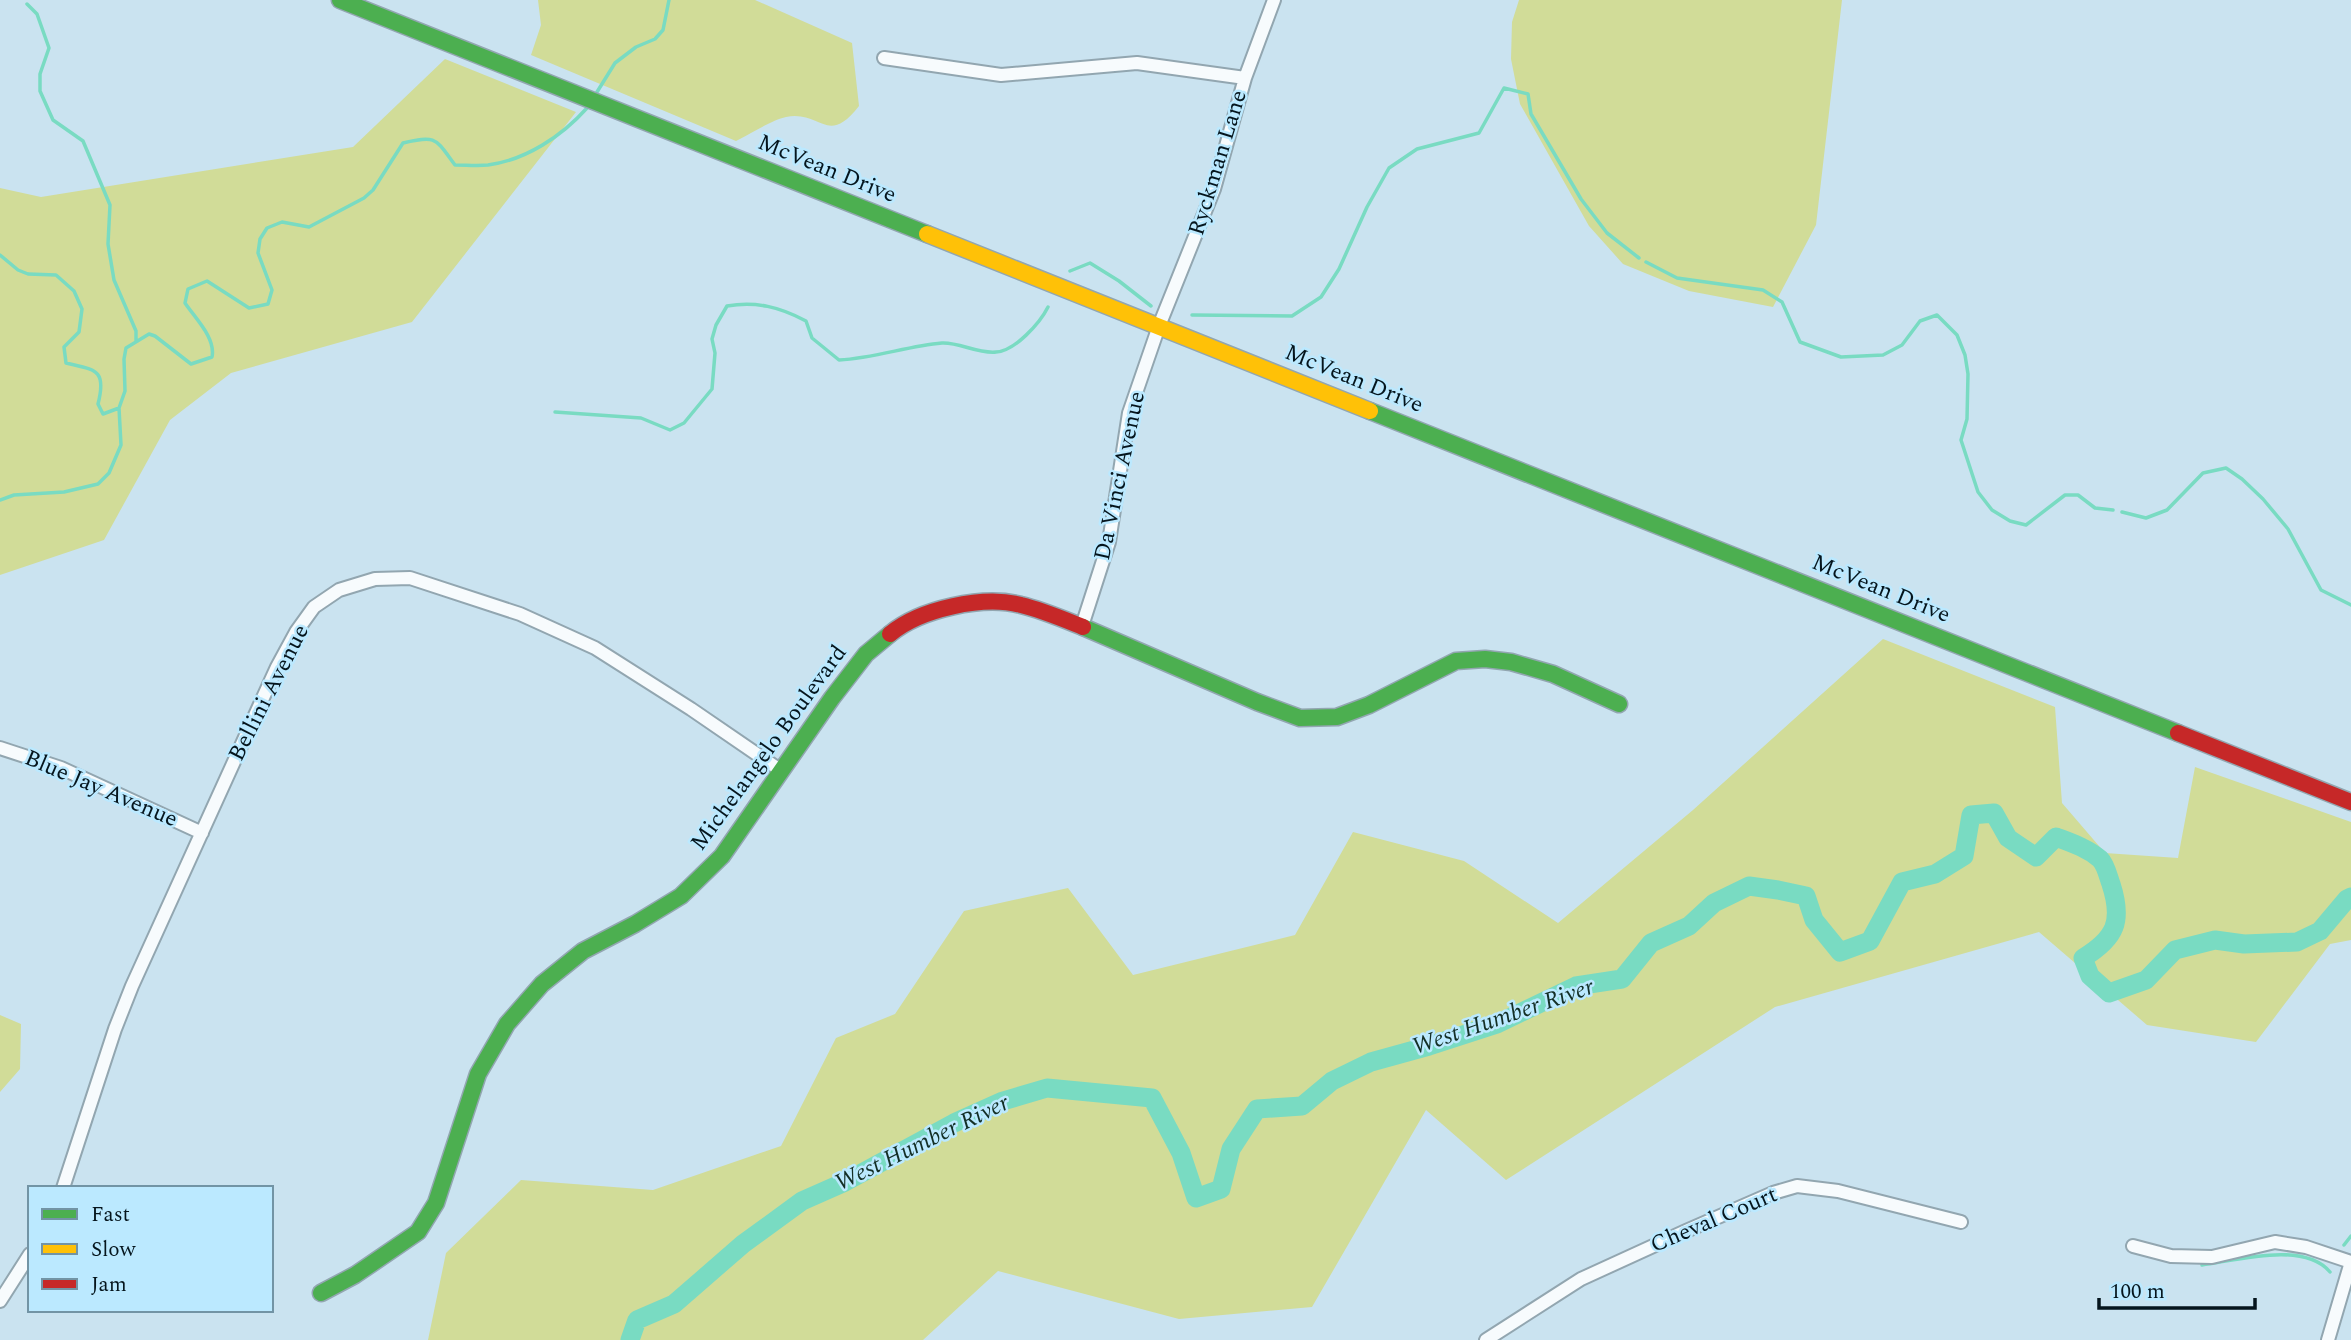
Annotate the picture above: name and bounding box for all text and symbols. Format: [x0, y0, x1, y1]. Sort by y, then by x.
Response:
street label: Ryckman Lane [1179, 86, 1257, 240]
street label: McVean Drive [752, 125, 902, 213]
street label: McVean Drive [1279, 335, 1429, 423]
street label: Da Vinci Avenue [1085, 388, 1155, 564]
street label: McVean Drive [1806, 545, 1956, 633]
street label: Bellini Avenue [219, 619, 319, 767]
street label: Michelangelo Boulevard [682, 638, 856, 858]
street label: Blue Jay Avenue [19, 741, 183, 837]
water label: West Humber River [1407, 969, 1600, 1065]
water label: West Humber River [829, 1085, 1016, 1201]
street label: Cheval Court [1645, 1177, 1783, 1263]
legend [28, 1186, 273, 1312]
text: Fast [91, 1199, 130, 1231]
text: Slow [91, 1234, 137, 1266]
scale bar [2099, 1266, 2255, 1310]
text: Jam [91, 1269, 127, 1301]
text: 100 m [2110, 1276, 2165, 1308]

